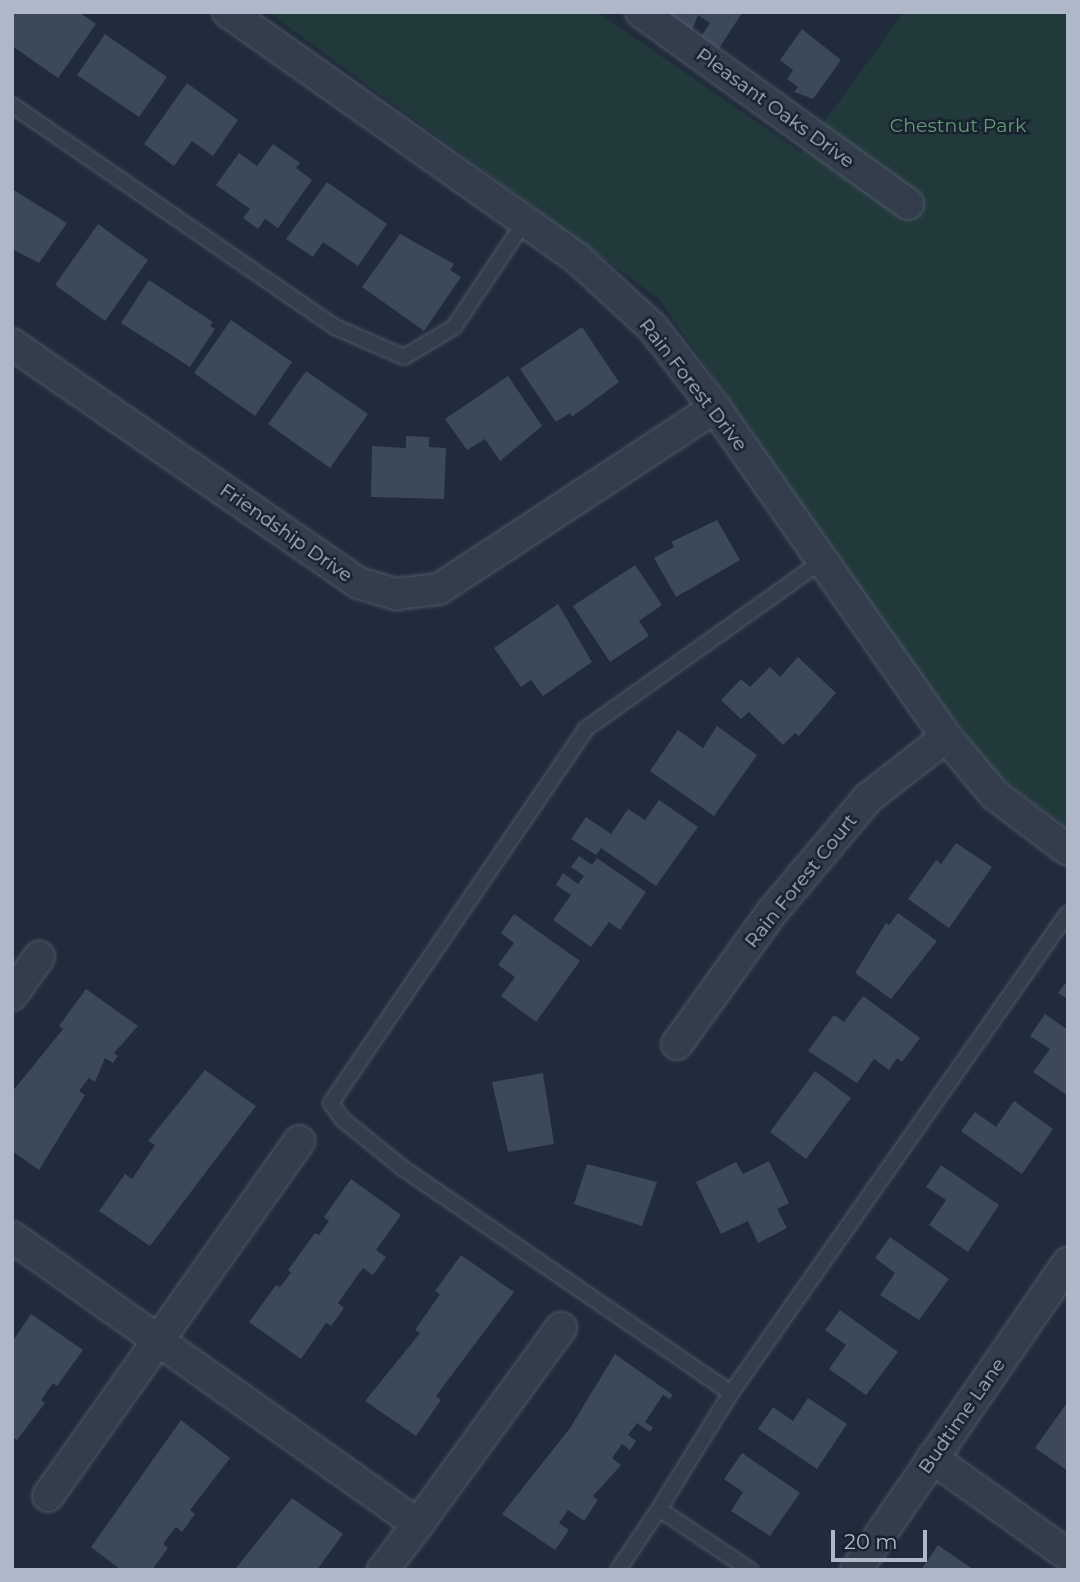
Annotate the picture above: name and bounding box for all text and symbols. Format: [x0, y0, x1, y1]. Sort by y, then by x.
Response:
street label: Pleasant Oaks Drive [692, 43, 858, 173]
park label: Chestnut Park [890, 115, 1026, 137]
street label: Rain Forest Drive [634, 314, 752, 456]
street label: Friendship Drive [215, 479, 357, 587]
street label: Rain Forest Court [740, 810, 862, 952]
street label: Budtime Lane [914, 1354, 1010, 1478]
scale bar [835, 1516, 931, 1560]
text: 20 m [844, 1529, 898, 1554]

